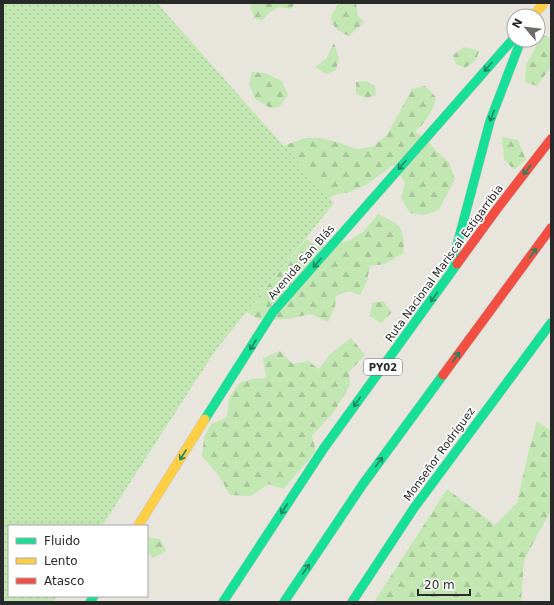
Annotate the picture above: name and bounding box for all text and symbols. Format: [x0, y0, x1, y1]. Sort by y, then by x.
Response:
north arrow [506, 8, 546, 48]
text: N [510, 16, 526, 31]
one-way arrow [484, 62, 493, 73]
one-way arrow [488, 109, 495, 122]
one-way arrow [398, 160, 407, 170]
one-way arrow [523, 164, 532, 175]
street label: Ruta Nacional Mariscal Estigarribia [383, 182, 506, 344]
street label: Avenida San Blás [265, 222, 338, 302]
one-way arrow [529, 247, 537, 258]
one-way arrow [312, 257, 321, 268]
one-way arrow [430, 292, 438, 303]
one-way arrow [248, 339, 256, 351]
one-way arrow [452, 352, 460, 363]
road number: PY02 [364, 359, 402, 375]
one-way arrow [353, 396, 362, 407]
street label: Monseñor Rodríguez [401, 405, 478, 504]
one-way arrow [179, 449, 187, 460]
one-way arrow [375, 457, 383, 468]
one-way arrow [280, 503, 288, 514]
legend [8, 525, 148, 597]
text: Fluido [44, 534, 80, 548]
text: Lento [44, 554, 78, 568]
one-way arrow [302, 564, 310, 575]
scale bar [418, 571, 470, 597]
text: Atasco [44, 574, 84, 588]
text: 20 m [424, 578, 455, 592]

